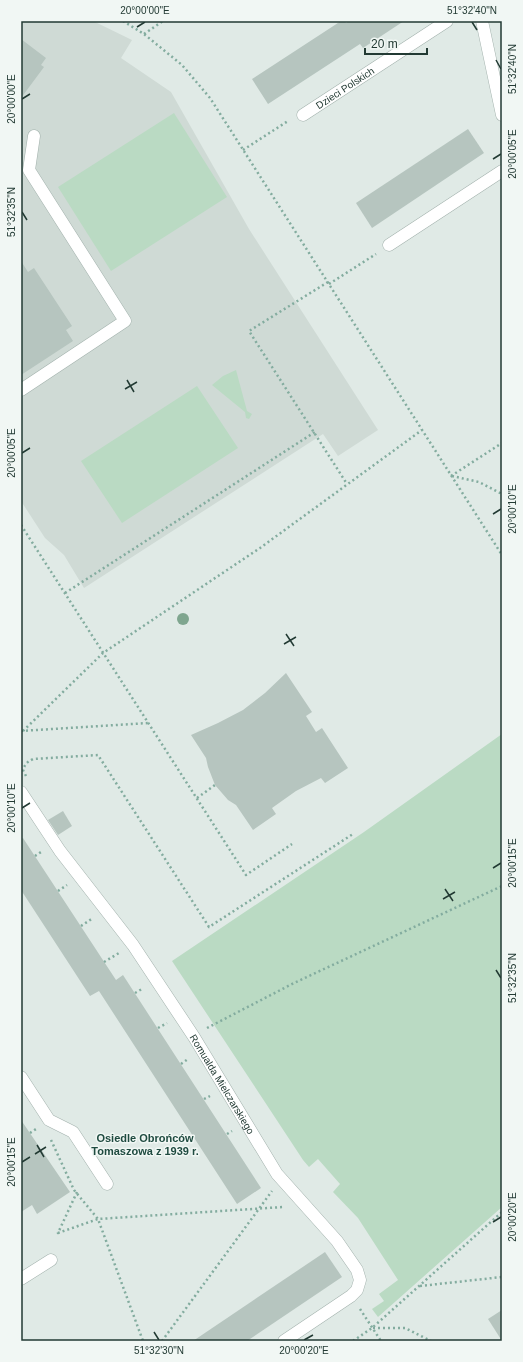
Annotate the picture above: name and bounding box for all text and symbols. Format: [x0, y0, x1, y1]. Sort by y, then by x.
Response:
text: 20°00'00"E [120, 5, 170, 16]
text: 51°32'40"N [447, 5, 497, 16]
scale bar [365, 30, 427, 56]
text: 20 m [371, 37, 398, 51]
text: 51°32'40"N [507, 44, 518, 94]
street label: Dzieci Polskich [314, 65, 376, 111]
text: 20°00'00"E [6, 74, 17, 124]
text: 20°00'05"E [507, 129, 518, 179]
text: 51°32'35"N [6, 187, 17, 237]
text: 20°00'05"E [6, 428, 17, 478]
text: 20°00'10"E [507, 484, 518, 534]
text: 20°00'10"E [6, 783, 17, 833]
text: 20°00'15"E [507, 838, 518, 888]
text: 51°32'35"N [507, 953, 518, 1003]
street label: Romualda Mielczarskiego [188, 1032, 257, 1136]
district label: Osiedle Obrońców Tomaszowa z 1939 r. [91, 1132, 199, 1157]
text: 20°00'15"E [6, 1137, 17, 1187]
text: 20°00'20"E [507, 1192, 518, 1242]
text: 51°32'30"N [134, 1345, 184, 1356]
text: 20°00'20"E [279, 1345, 329, 1356]

